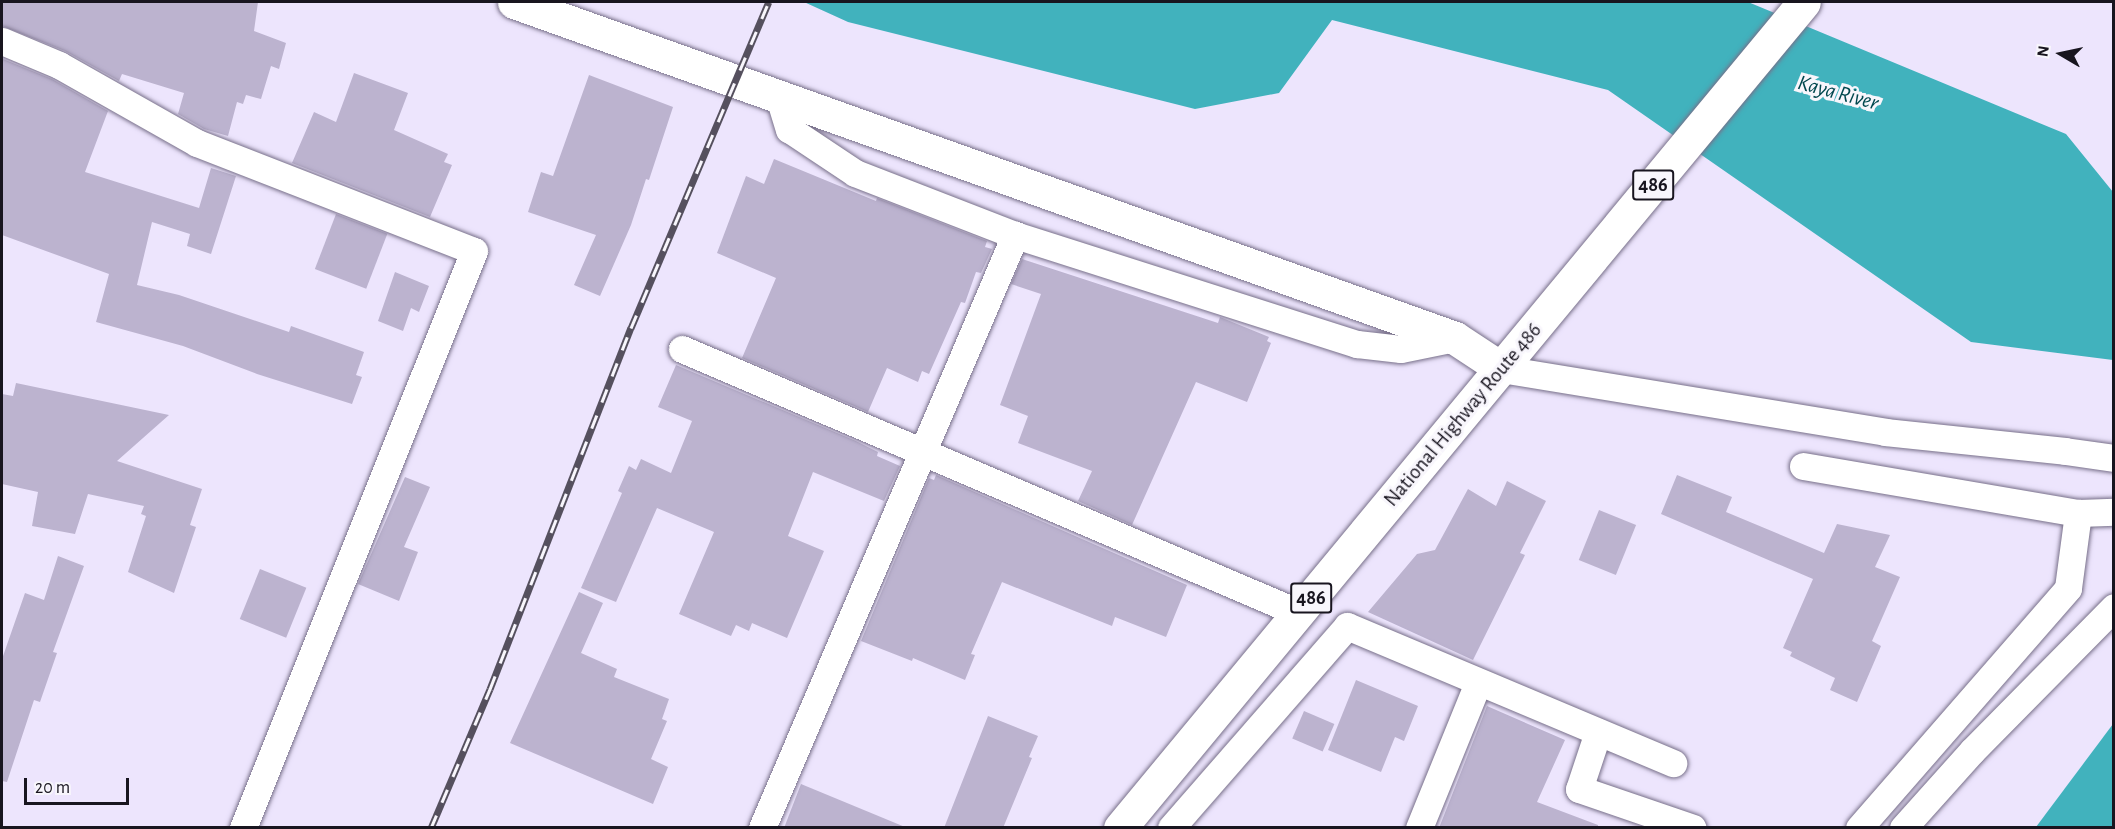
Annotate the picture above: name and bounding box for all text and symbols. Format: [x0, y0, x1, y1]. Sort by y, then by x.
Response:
north arrow [2031, 24, 2091, 84]
text: N [2034, 44, 2052, 58]
water label: Kaya River [1795, 70, 1881, 116]
road number: 486 [1632, 168, 1674, 202]
street label: National Highway Route 486 [1379, 318, 1547, 512]
road number: 486 [1290, 581, 1332, 615]
scale bar [27, 766, 132, 804]
text: 20 m [35, 779, 70, 797]

